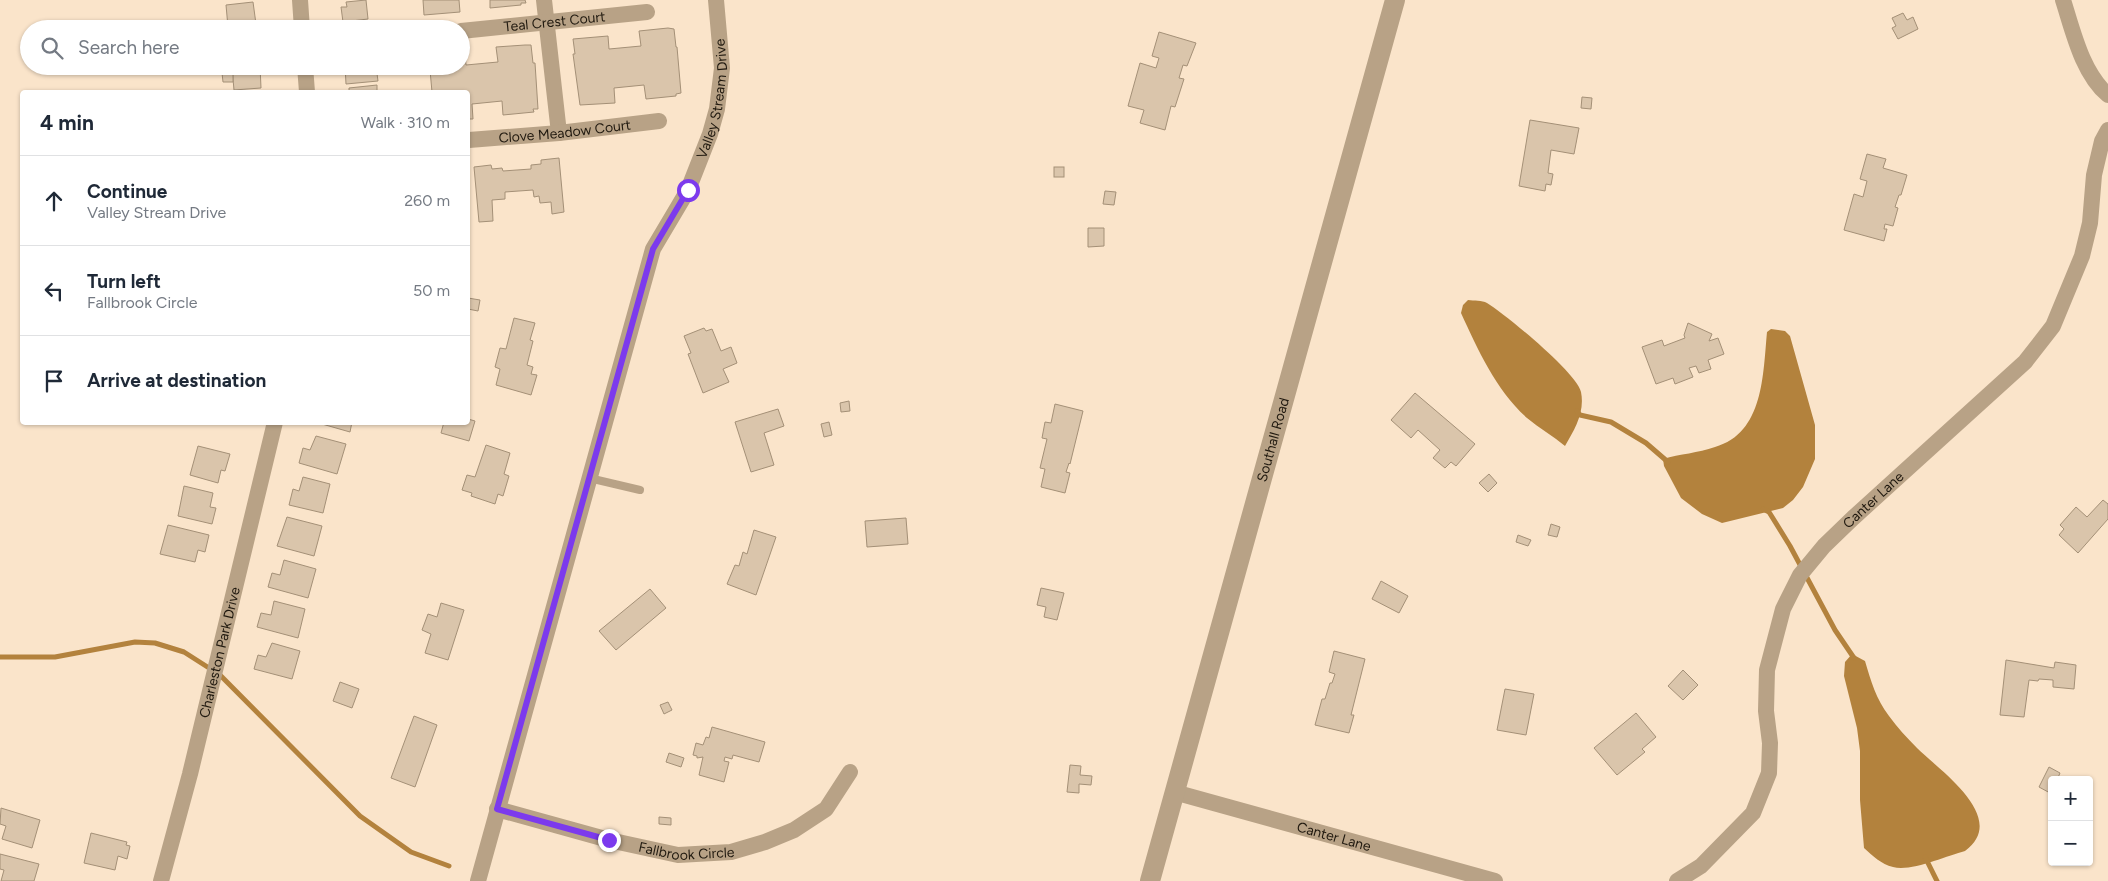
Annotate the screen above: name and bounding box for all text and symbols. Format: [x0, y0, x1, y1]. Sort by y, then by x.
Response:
street label: Teal Crest Court [503, 8, 606, 36]
search box [20, 20, 470, 75]
icon: search [38, 34, 66, 62]
text: Search here [78, 36, 180, 59]
street label: Valley Stream Drive [693, 38, 731, 161]
text: 4 min [40, 110, 94, 135]
text: Walk · 310 m [361, 113, 450, 132]
street label: Clove Meadow Court [498, 116, 632, 147]
route start [677, 179, 700, 202]
text: Continue [87, 180, 167, 203]
icon: ahead [40, 187, 68, 215]
text: 260 m [404, 191, 450, 210]
text: Valley Stream Drive [87, 203, 226, 222]
text: Turn left [87, 270, 161, 293]
icon: left [40, 277, 68, 305]
text: 50 m [413, 281, 450, 300]
text: Fallbrook Circle [87, 293, 197, 312]
icon: arrive [40, 367, 68, 395]
text: Arrive at destination [87, 369, 266, 392]
street label: Southall Road [1253, 396, 1293, 484]
street label: Canter Lane [1840, 468, 1908, 532]
street label: Charleston Park Drive [196, 585, 244, 720]
map controls [2048, 776, 2093, 866]
button: + [2048, 776, 2093, 821]
street label: Canter Lane [1295, 818, 1373, 855]
button: − [2048, 821, 2093, 866]
route end [598, 829, 621, 852]
street label: Fallbrook Circle [637, 839, 735, 864]

